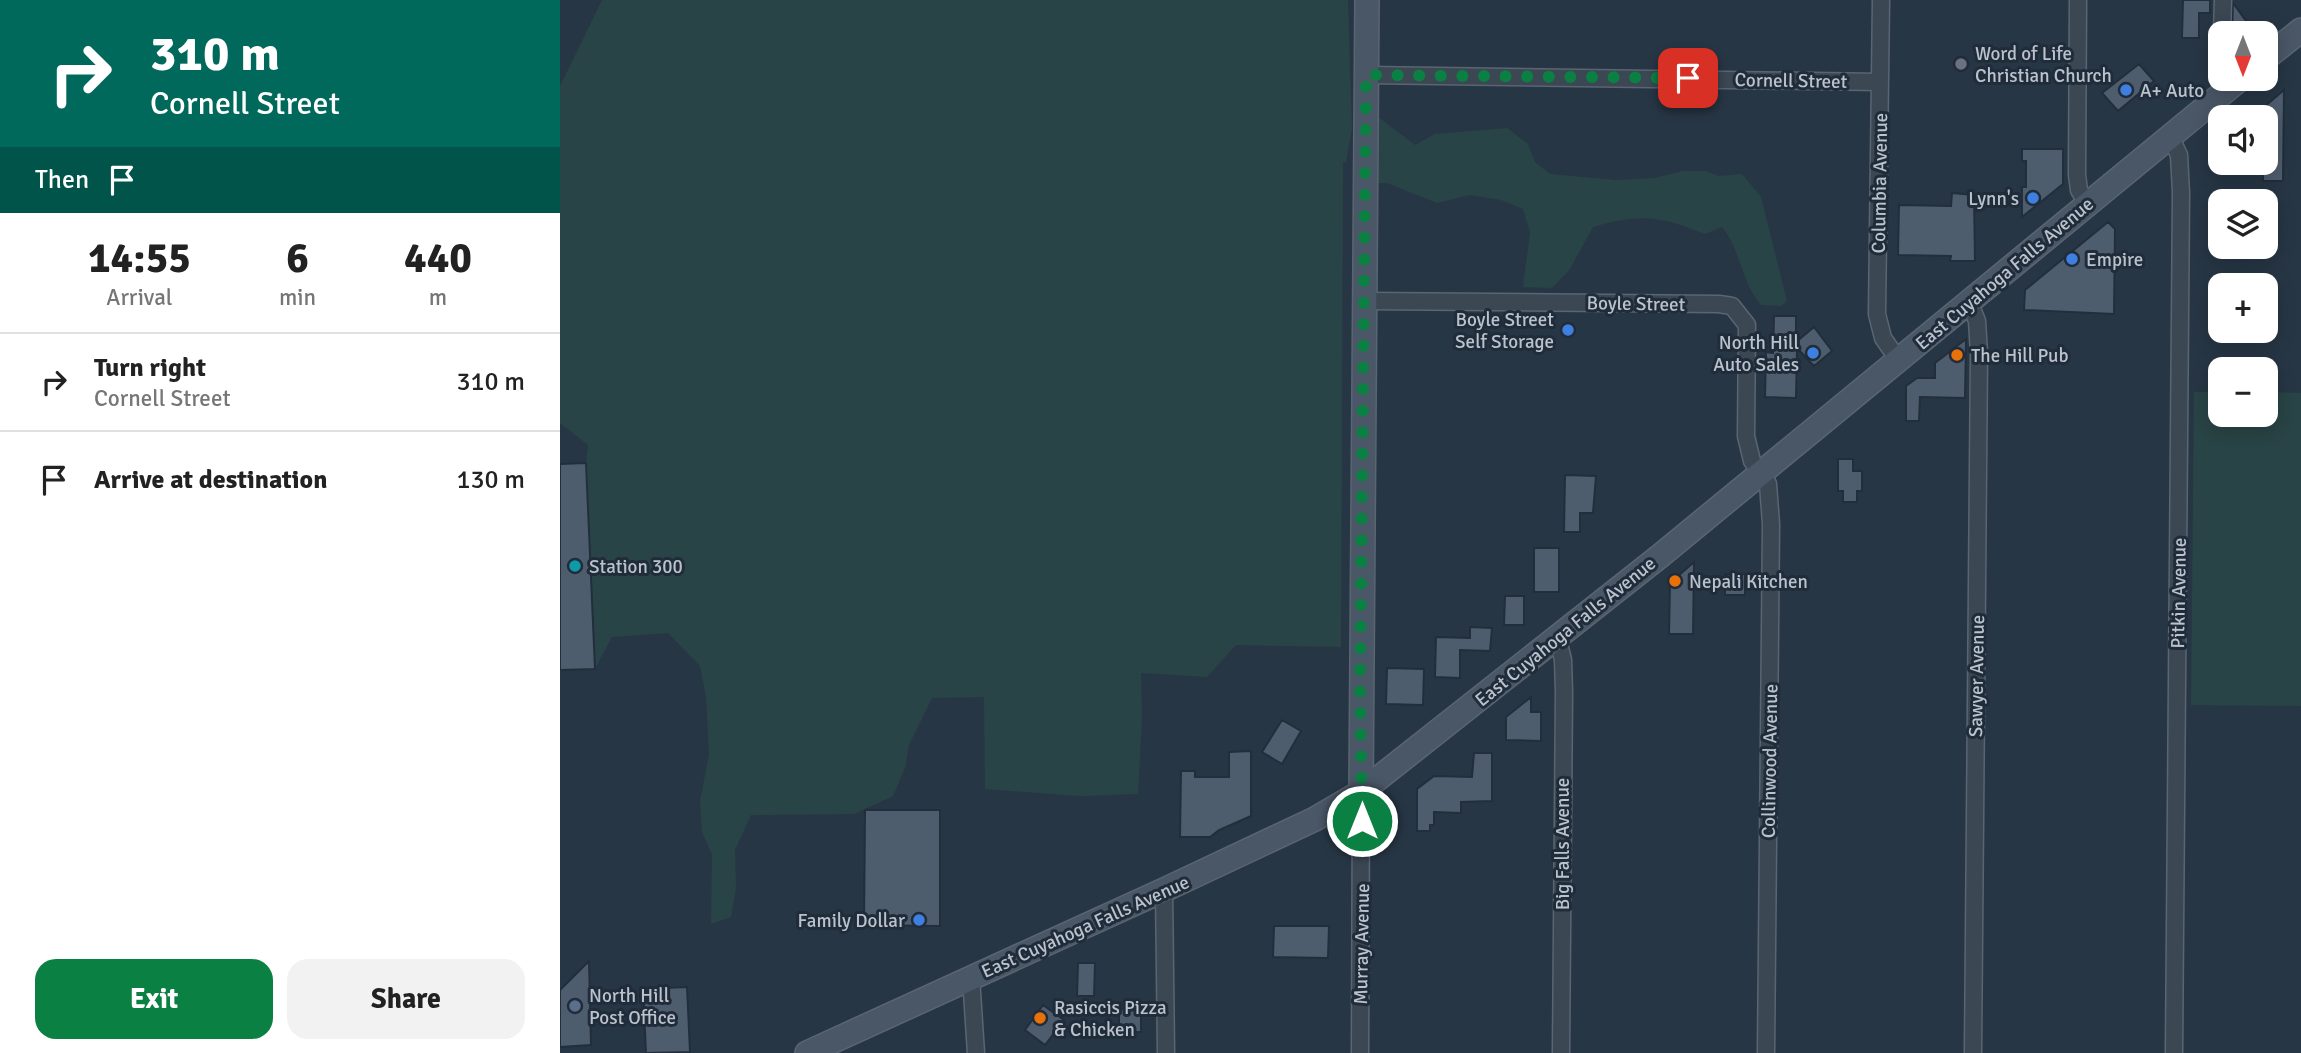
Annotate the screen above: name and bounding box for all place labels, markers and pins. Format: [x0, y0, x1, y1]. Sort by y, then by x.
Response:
place label: Word of Life Christian Church [1975, 42, 2112, 88]
pin [1658, 48, 1718, 108]
marker: Word of Life Christian Church [1953, 56, 1969, 72]
place label: A+ Auto [2140, 79, 2204, 103]
marker: A+ Auto [2118, 82, 2134, 98]
place label: Lynn's [1968, 187, 2019, 211]
marker: Lynn's [2025, 190, 2041, 206]
place label: Empire [2086, 248, 2143, 272]
marker: Empire [2064, 251, 2080, 267]
place label: Boyle Street Self Storage [1455, 308, 1554, 354]
marker: Boyle Street Self Storage [1560, 322, 1576, 338]
place label: North Hill Auto Sales [1713, 331, 1799, 377]
place label: The Hill Pub [1971, 344, 2068, 368]
marker: North Hill Auto Sales [1805, 345, 1821, 361]
marker: The Hill Pub [1949, 347, 1965, 363]
place label: Station 300 [589, 555, 683, 579]
marker: Station 300 [567, 558, 583, 574]
place label: Nepali Kitchen [1689, 570, 1808, 594]
marker: Nepali Kitchen [1667, 573, 1683, 589]
place label: Family Dollar [798, 909, 905, 933]
marker: Family Dollar [911, 912, 927, 928]
place label: North Hill Post Office [589, 984, 676, 1030]
place label: Rasiccis Pizza & Chicken [1054, 996, 1167, 1042]
marker: North Hill Post Office [567, 998, 583, 1014]
marker: Rasiccis Pizza & Chicken [1032, 1010, 1048, 1026]

